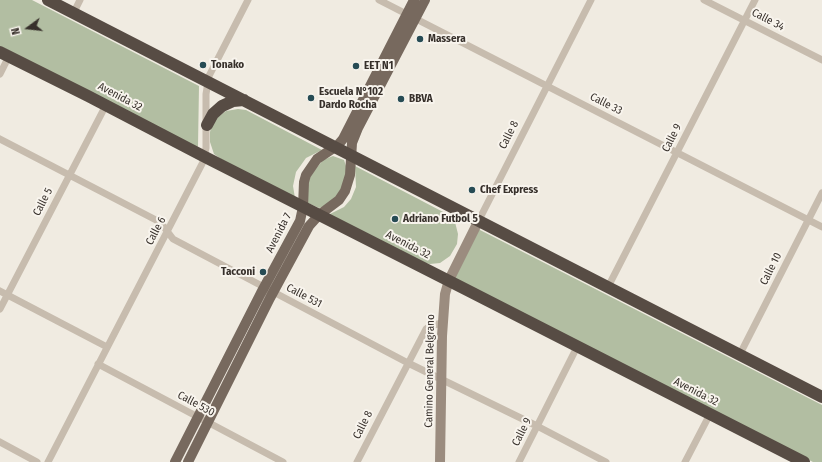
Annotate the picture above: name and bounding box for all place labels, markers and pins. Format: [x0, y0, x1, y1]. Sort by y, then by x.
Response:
place label: Massera [428, 32, 466, 46]
marker: Massera [415, 34, 425, 44]
place label: Tonako [211, 58, 244, 72]
place label: EET N1 [364, 59, 393, 73]
marker: Tonako [198, 60, 208, 70]
marker: EET N1 [351, 61, 361, 71]
place label: Escuela N°102 Dardo Rocha [319, 85, 383, 111]
place label: BBVA [409, 92, 433, 106]
marker: Escuela N°102 Dardo Rocha [306, 93, 316, 103]
marker: BBVA [396, 94, 406, 104]
place label: Chef Express [480, 183, 538, 197]
marker: Chef Express [467, 185, 477, 195]
place label: Adriano Futbol 5 [403, 212, 478, 226]
marker: Adriano Futbol 5 [390, 214, 400, 224]
place label: Tacconi [221, 265, 255, 279]
marker: Tacconi [258, 267, 268, 277]

